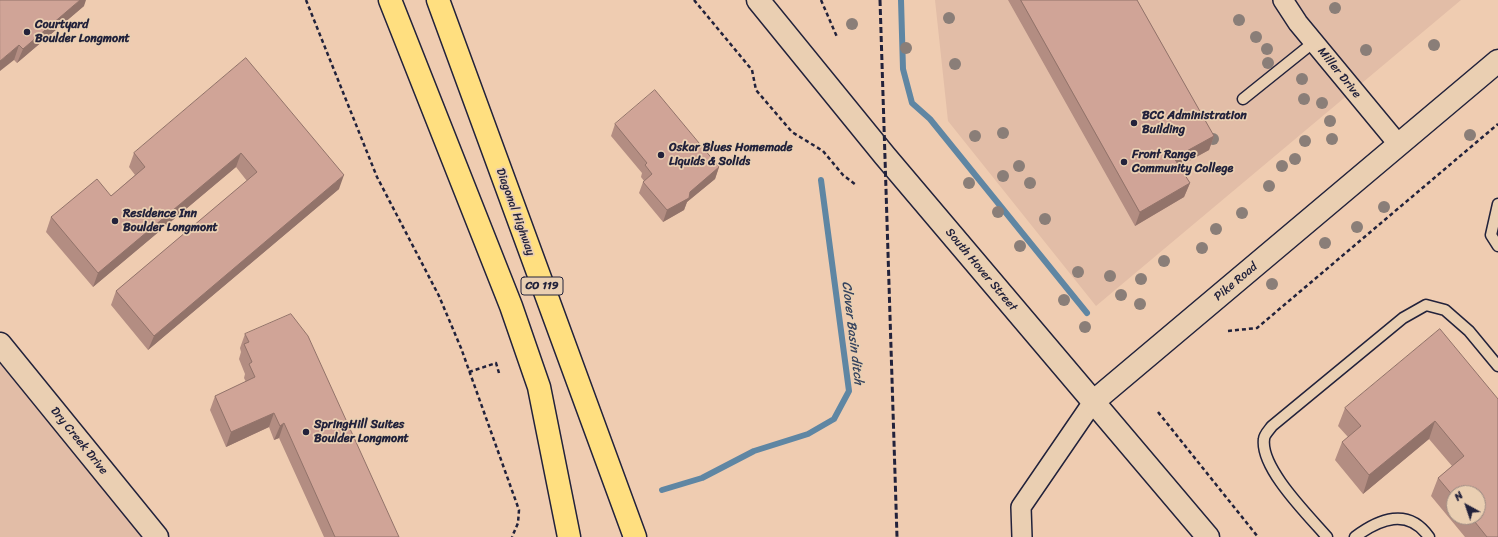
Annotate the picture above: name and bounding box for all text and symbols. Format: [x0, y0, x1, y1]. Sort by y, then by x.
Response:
place label: Courtyard Boulder Longmont [35, 18, 130, 46]
marker: Courtyard Boulder Longmont [22, 27, 32, 37]
street label: Miller Drive [1314, 45, 1364, 101]
place label: BCC Administration Building [1142, 109, 1247, 137]
marker: BCC Administration Building [1129, 118, 1139, 128]
place label: Oskar Blues Homemade Liquids & Solids [669, 141, 793, 169]
place label: Front Range Community College [1132, 148, 1233, 176]
marker: Oskar Blues Homemade Liquids & Solids [656, 150, 666, 160]
marker: Front Range Community College [1119, 157, 1129, 167]
street label: Diagonal Highway [492, 166, 538, 258]
place label: Residence Inn Boulder Longmont [123, 207, 218, 235]
marker: Residence Inn Boulder Longmont [110, 216, 120, 226]
street label: South Hover Street [942, 226, 1020, 314]
street label: Pike Road [1211, 260, 1261, 304]
road number: CO 119 [521, 277, 563, 295]
water label: Clover Basin ditch [838, 280, 866, 386]
street label: Dry Creek Drive [47, 404, 111, 478]
place label: SpringHill Suites Boulder Longmont [314, 418, 409, 446]
marker: SpringHill Suites Boulder Longmont [301, 427, 311, 437]
north arrow [1446, 485, 1486, 525]
text: N [1450, 486, 1468, 506]

